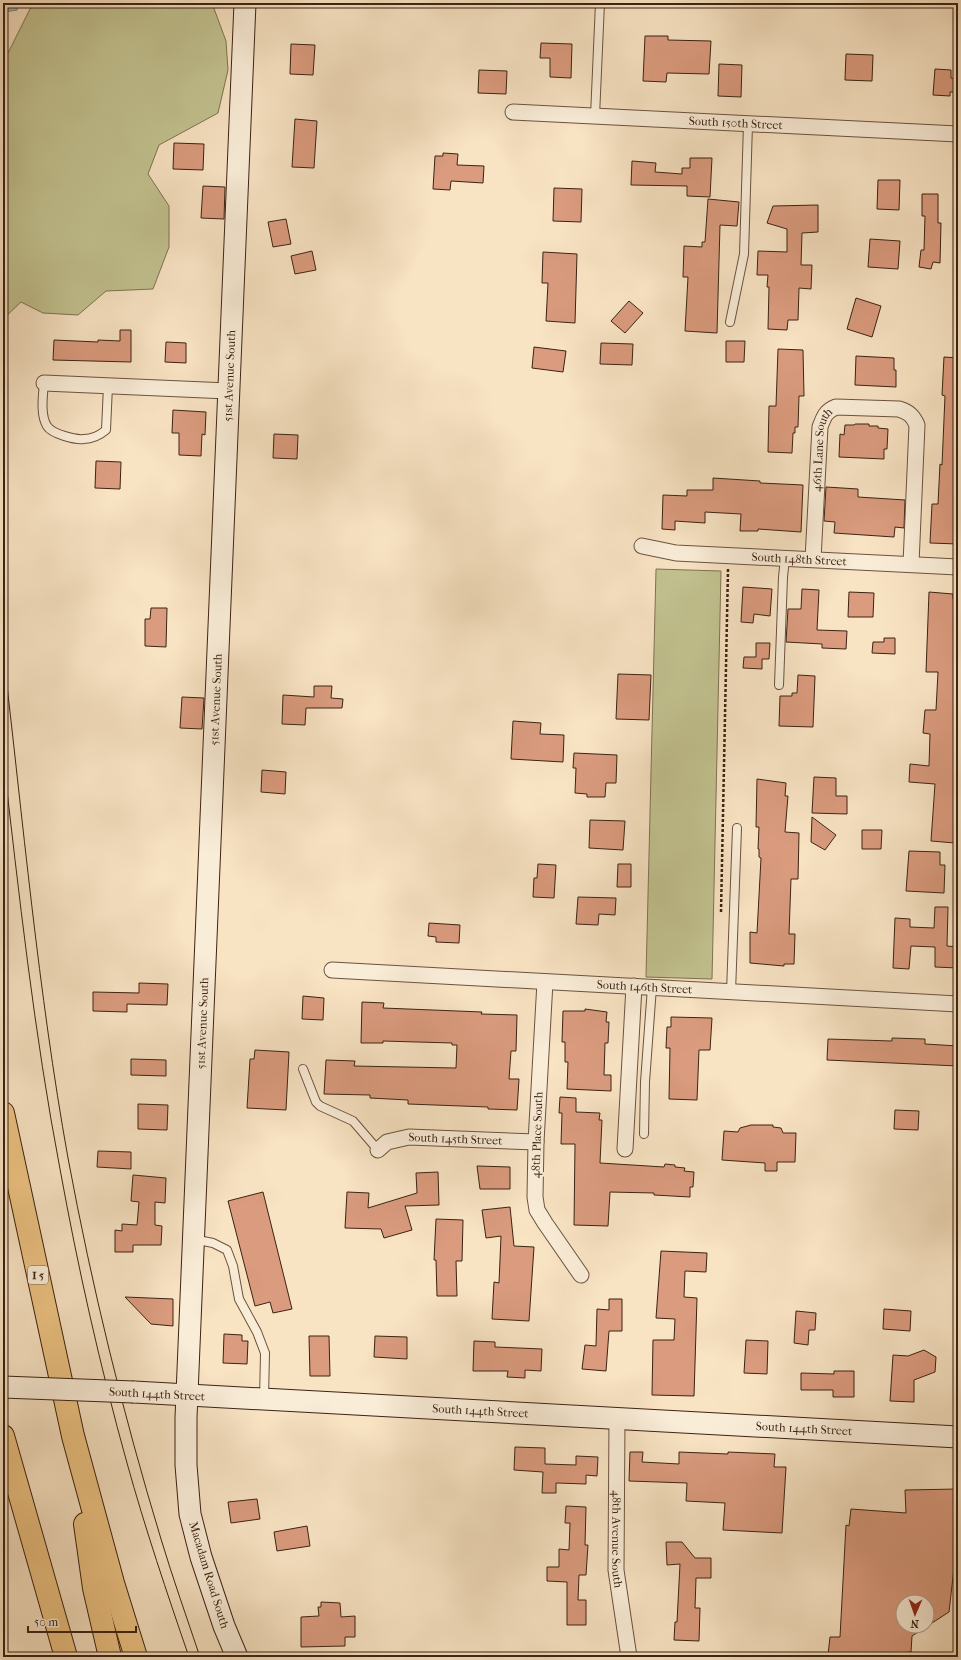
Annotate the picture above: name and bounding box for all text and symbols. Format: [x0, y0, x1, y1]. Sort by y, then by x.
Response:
street label: South 150th Street [688, 114, 784, 132]
street label: 51st Avenue South [221, 329, 238, 422]
street label: 46th Lane South [810, 404, 835, 492]
street label: South 148th Street [751, 550, 848, 569]
street label: 51st Avenue South [207, 653, 225, 746]
street label: 51st Avenue South [194, 977, 211, 1070]
street label: South 146th Street [596, 977, 693, 997]
street label: 48th Place South [528, 1091, 546, 1178]
street label: South 145th Street [408, 1130, 503, 1148]
road number: I 5 [28, 1266, 48, 1284]
street label: South 144th Street [109, 1384, 206, 1404]
street label: South 144th Street [432, 1401, 530, 1421]
street label: South 144th Street [755, 1419, 853, 1438]
street label: 48th Avenue South [609, 1490, 626, 1589]
street label: Macadam Road South [186, 1520, 232, 1630]
north arrow [895, 1594, 935, 1634]
scale bar [28, 1608, 136, 1634]
text: 50 m [34, 1615, 58, 1629]
text: N [910, 1617, 919, 1630]

